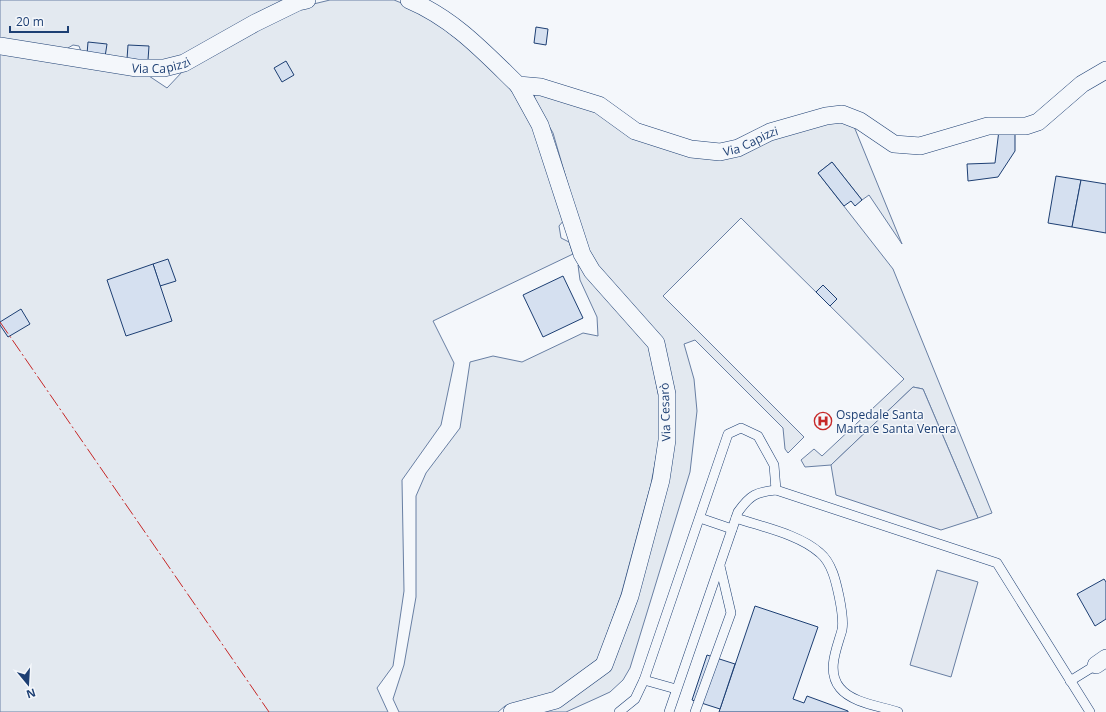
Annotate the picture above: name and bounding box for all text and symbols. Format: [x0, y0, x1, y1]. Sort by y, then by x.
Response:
scale bar [10, 8, 68, 34]
text: 20 m [16, 13, 44, 30]
street label: Via Capizzi [131, 53, 193, 77]
street label: Via Capizzi [721, 122, 780, 160]
street label: Via Cesarò [655, 382, 675, 442]
place label: Ospedale Santa Marta e Santa Venera [836, 406, 957, 437]
hospital icon: Ospedale Santa Marta e Santa Venera [813, 411, 833, 431]
north arrow [8, 664, 48, 704]
text: N [25, 685, 38, 703]

